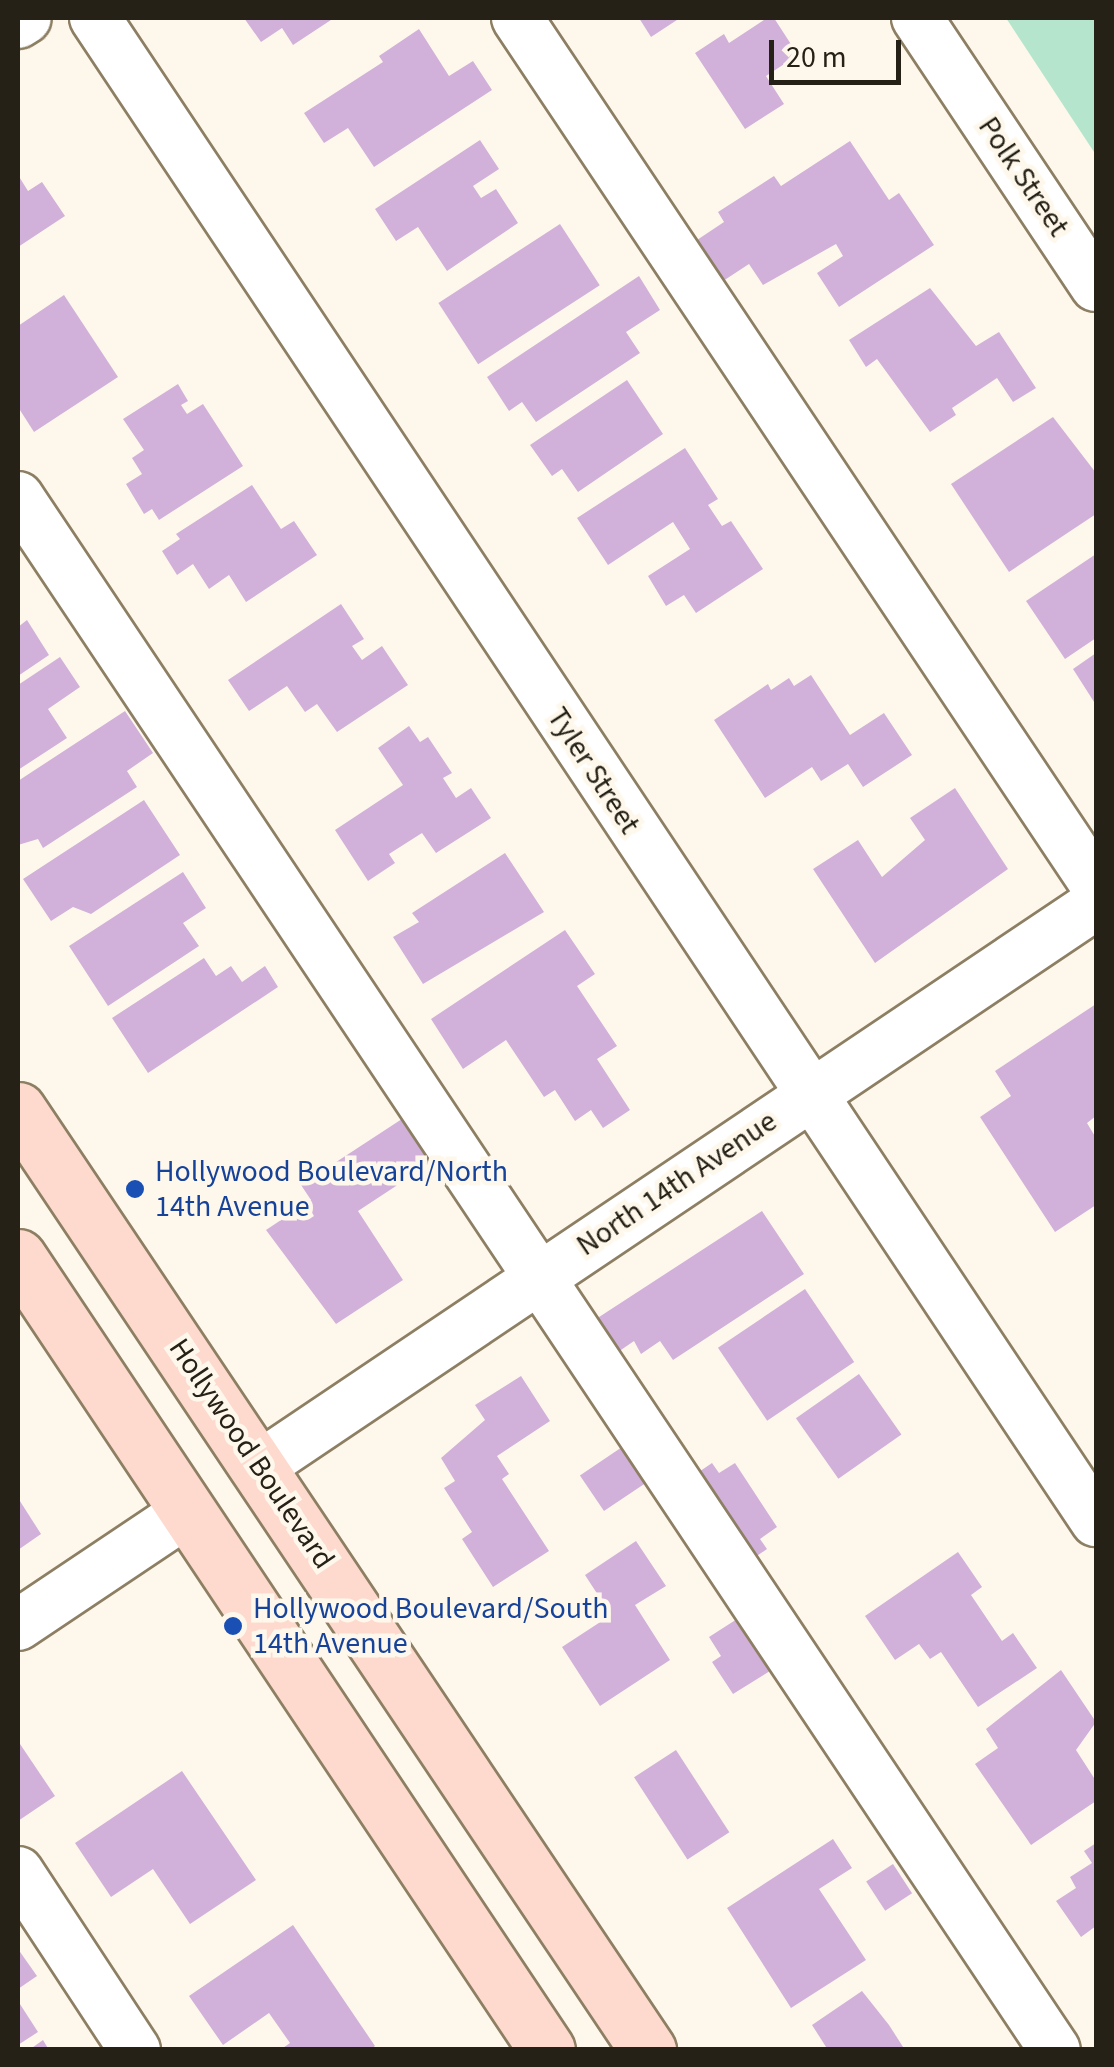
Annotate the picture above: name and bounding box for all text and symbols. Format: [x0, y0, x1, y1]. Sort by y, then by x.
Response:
scale bar [774, 20, 906, 82]
text: 20 m [786, 36, 847, 79]
street label: Polk Street [970, 110, 1076, 244]
street label: Tyler Street [539, 701, 647, 841]
street label: North 14th Avenue [570, 1104, 784, 1264]
place label: Hollywood Boulevard/North 14th Avenue [155, 1154, 508, 1224]
marker: Hollywood Boulevard/North 14th Avenue [124, 1178, 146, 1200]
street label: Hollywood Boulevard [161, 1332, 341, 1576]
place label: Hollywood Boulevard/South 14th Avenue [253, 1591, 609, 1662]
marker: Hollywood Boulevard/South 14th Avenue [222, 1615, 244, 1637]

